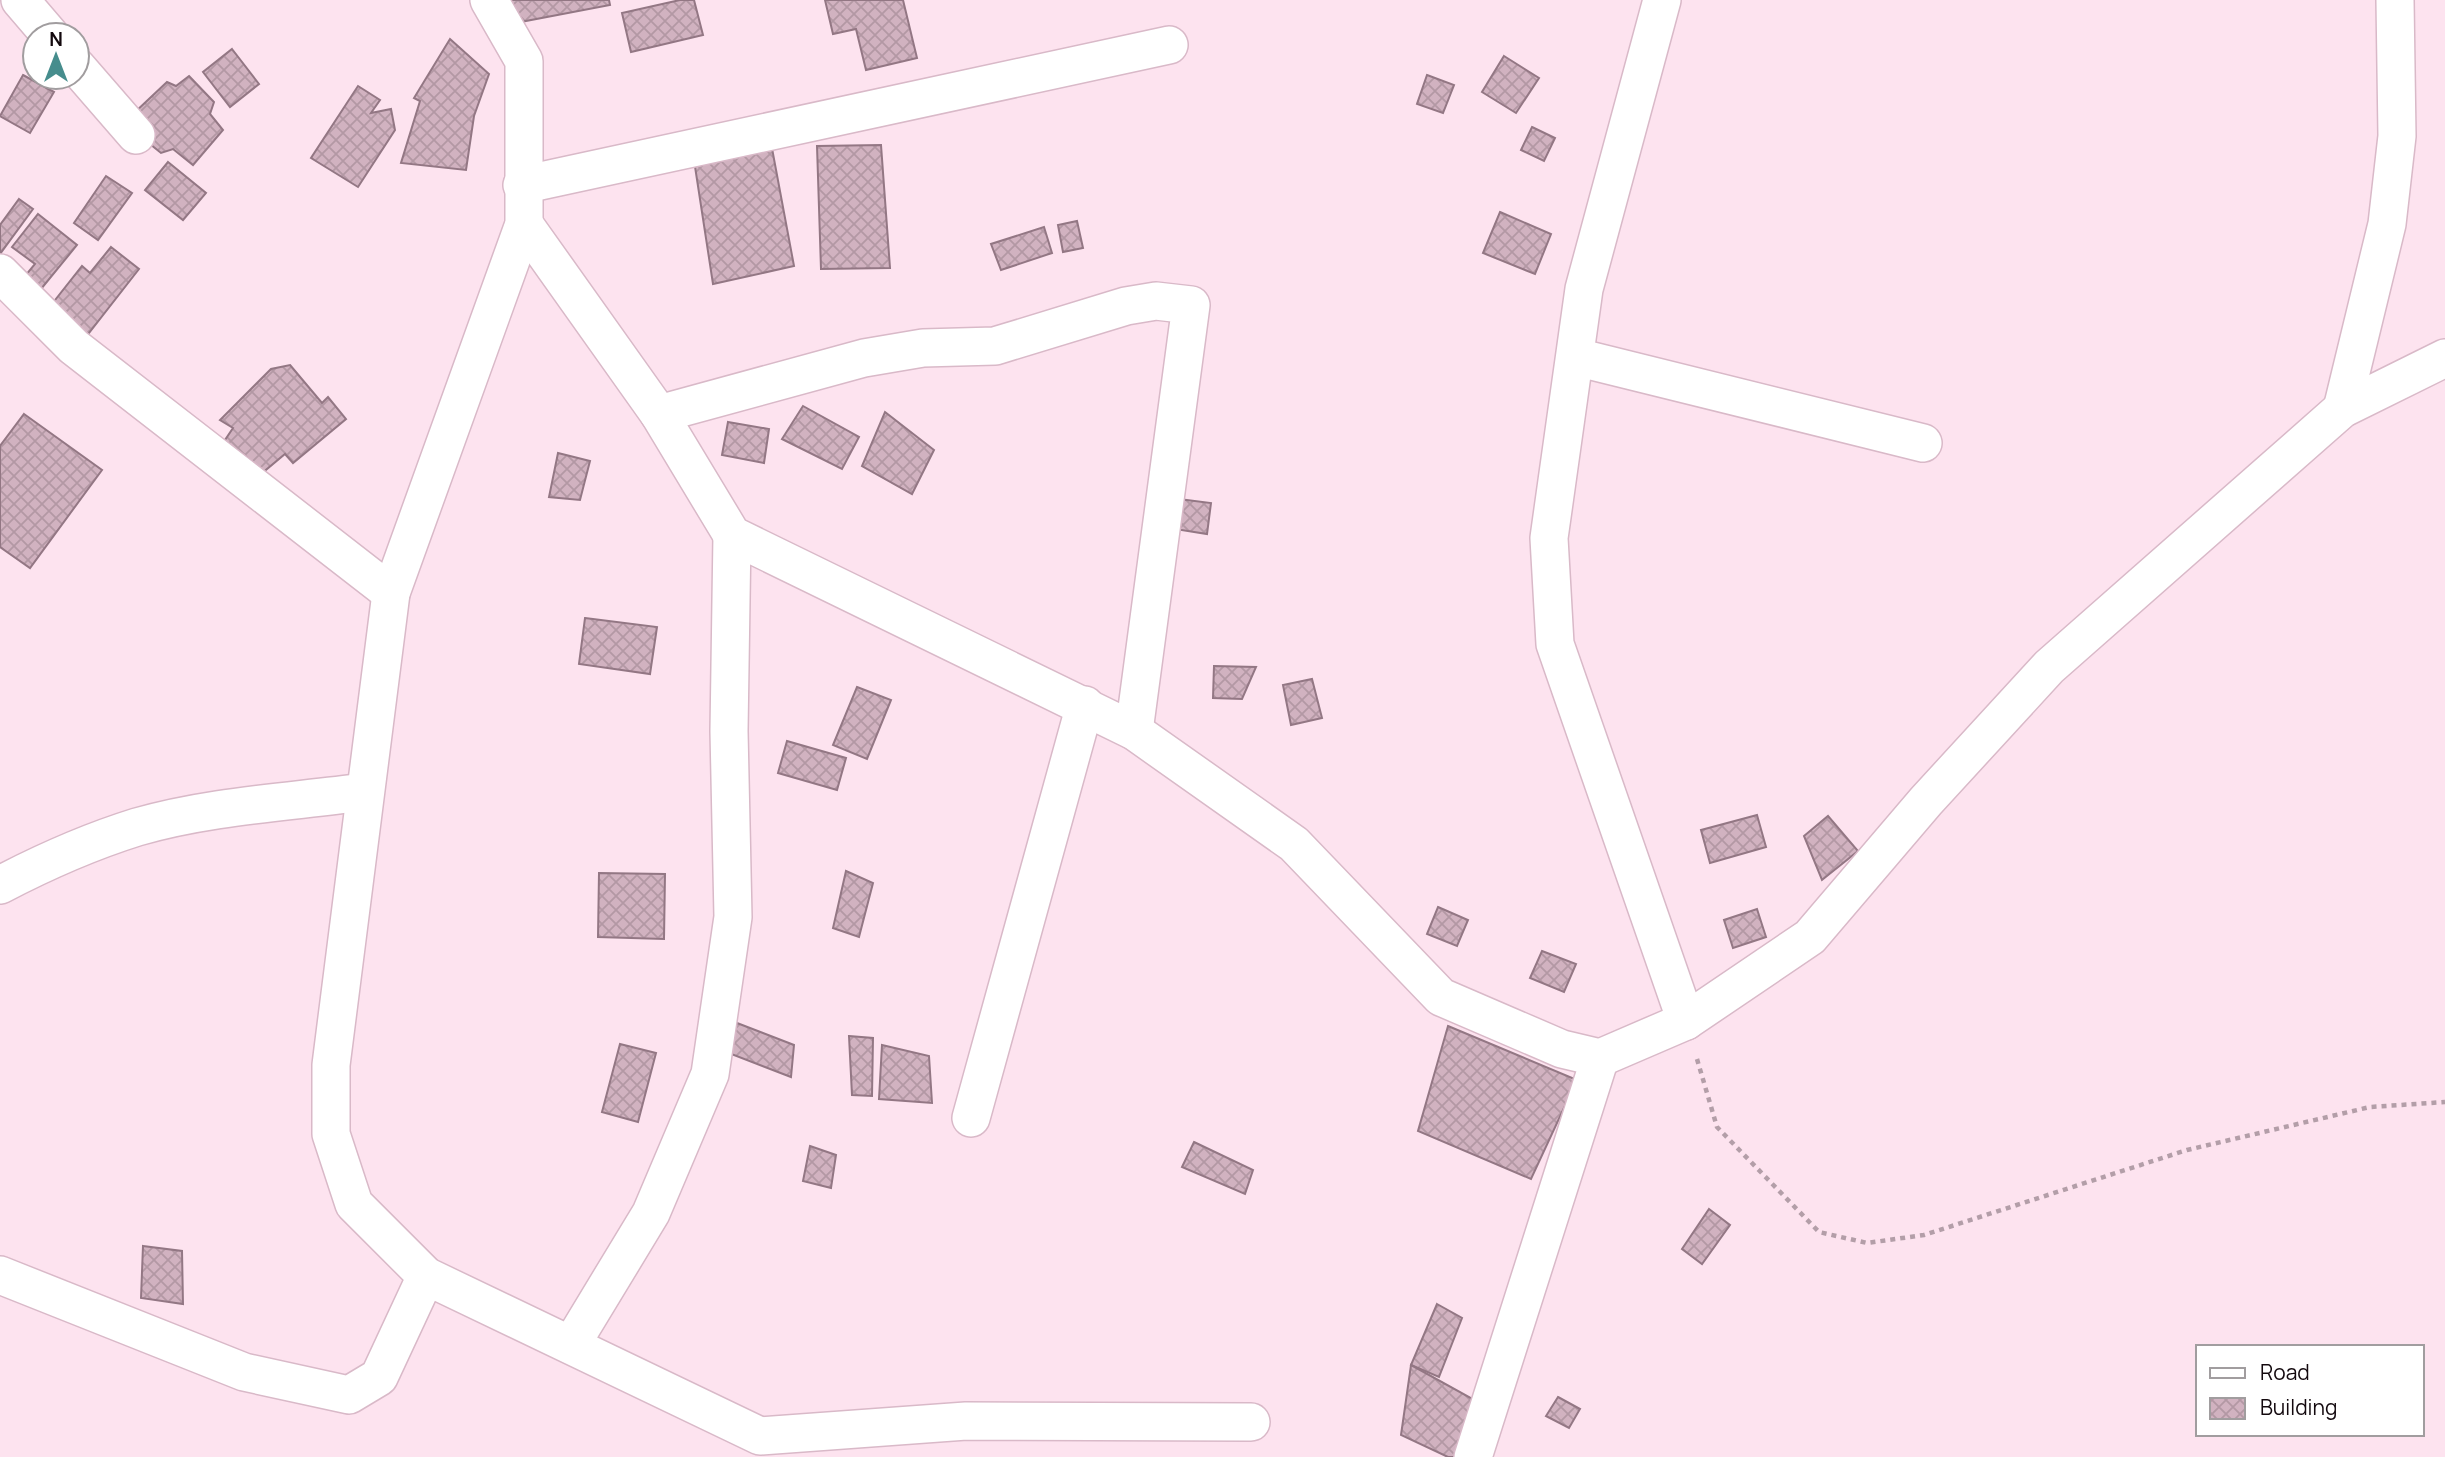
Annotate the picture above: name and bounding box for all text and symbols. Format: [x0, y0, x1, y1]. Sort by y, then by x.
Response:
north arrow [21, 21, 91, 91]
text: N [49, 26, 63, 52]
legend [2196, 1345, 2424, 1436]
text: Road [2260, 1358, 2310, 1386]
text: Building [2260, 1393, 2337, 1421]

